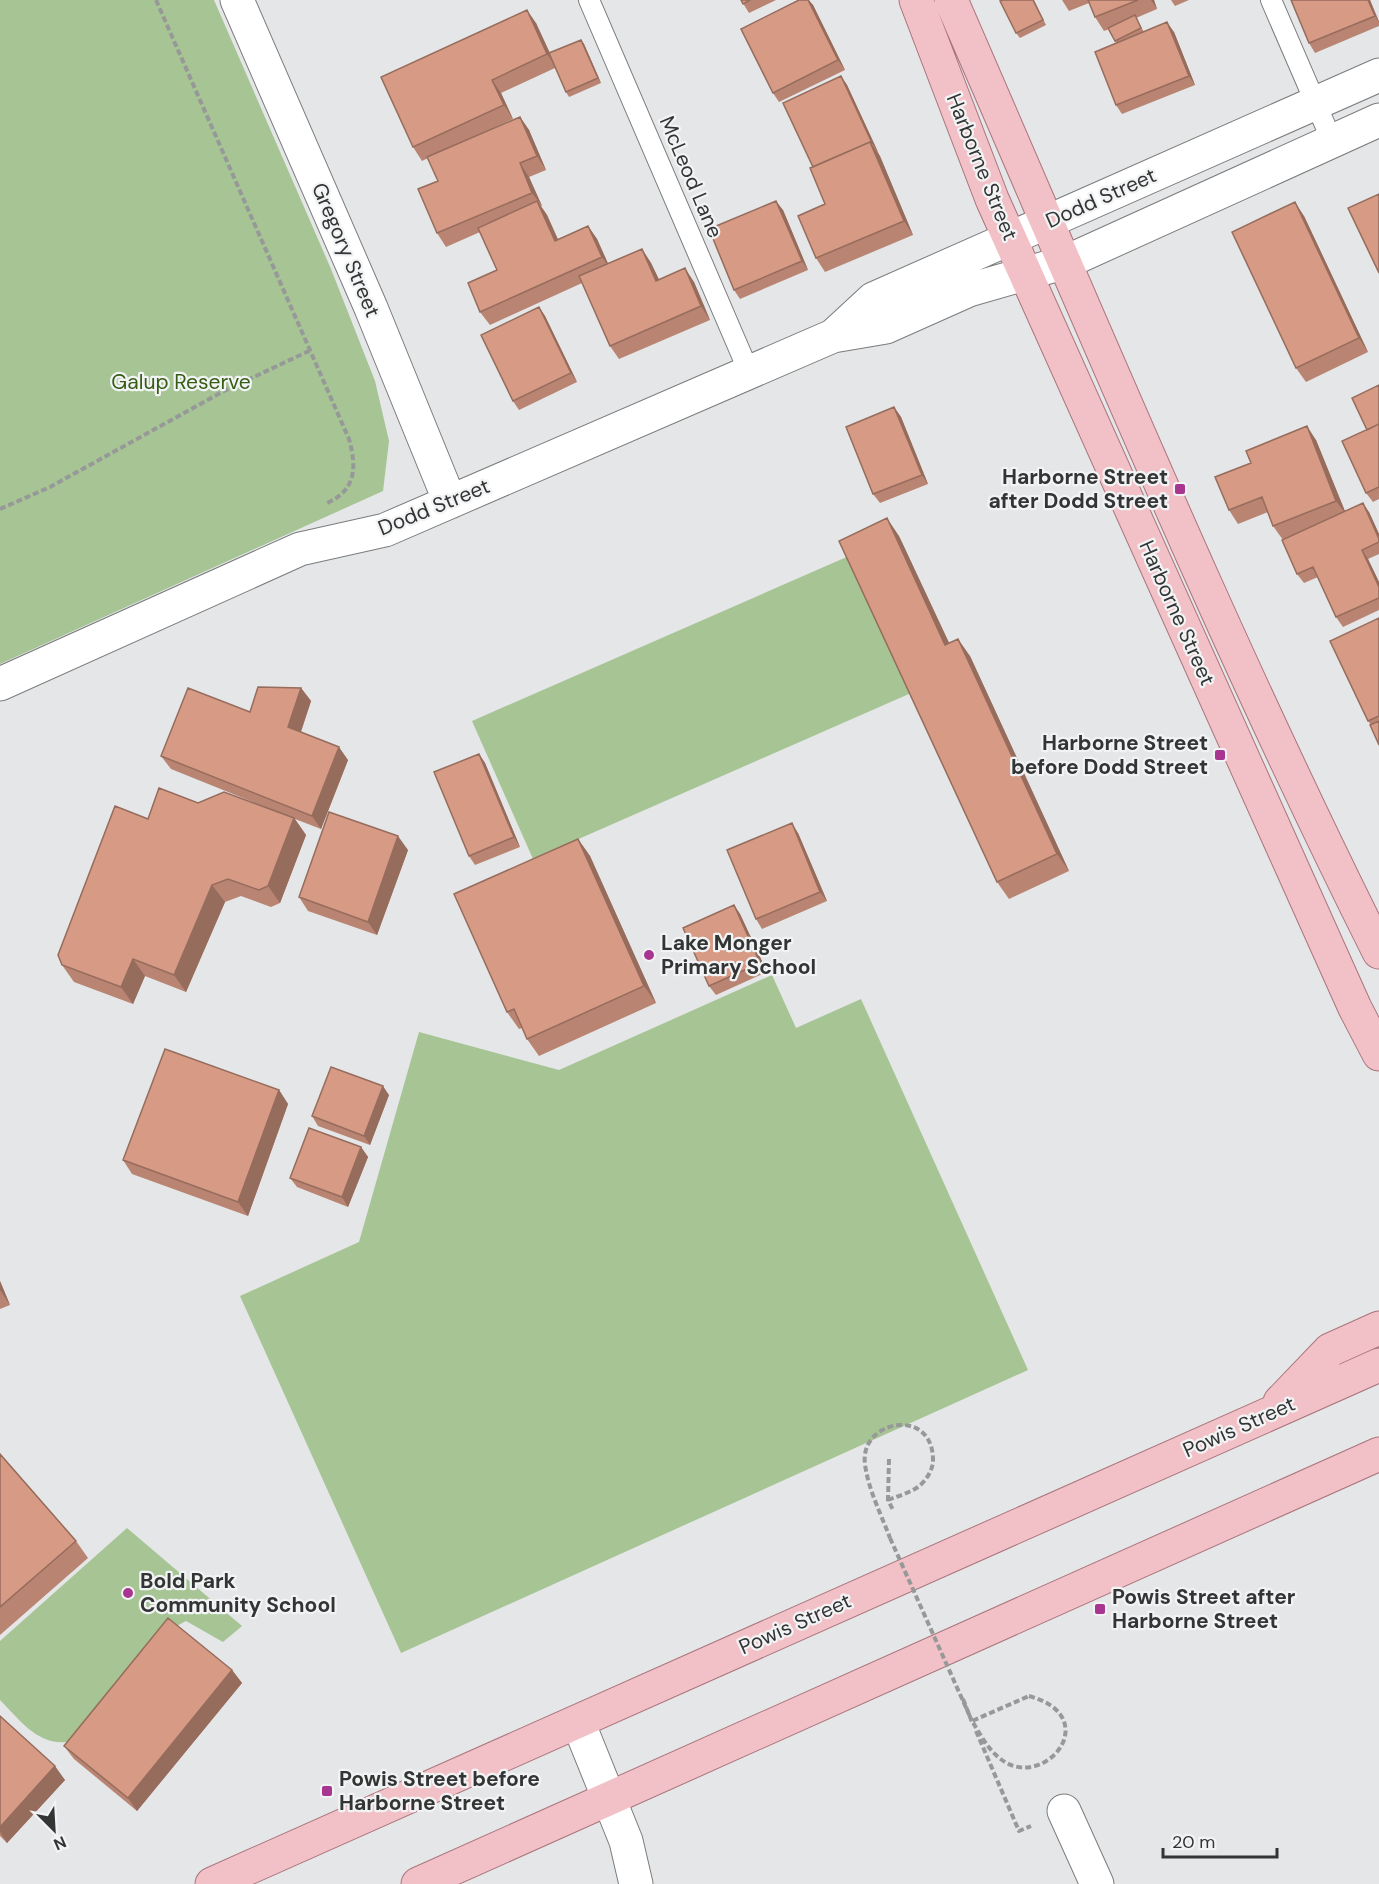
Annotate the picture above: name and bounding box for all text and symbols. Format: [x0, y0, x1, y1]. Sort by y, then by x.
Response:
street label: Harborne Street [940, 89, 1024, 245]
street label: McLeod Lane [653, 112, 729, 242]
street label: Dodd Street [1041, 161, 1161, 235]
street label: Gregory Street [305, 179, 387, 321]
park label: Galup Reserve [111, 368, 251, 396]
place label: Harborne Street after Dodd Street [988, 463, 1168, 515]
street label: Dodd Street [374, 472, 494, 542]
marker: Harborne Street after Dodd Street [1173, 482, 1187, 496]
street label: Harborne Street [1132, 536, 1222, 690]
place label: Harborne Street before Dodd Street [1011, 729, 1208, 781]
marker: Harborne Street before Dodd Street [1213, 748, 1227, 762]
place label: Lake Monger Primary School [661, 929, 816, 981]
marker: Lake Monger Primary School [642, 948, 656, 962]
street label: Powis Street [1178, 1390, 1300, 1464]
place label: Bold Park Community School [140, 1567, 336, 1619]
place label: Powis Street after Harborne Street [1112, 1583, 1296, 1635]
marker: Bold Park Community School [121, 1586, 135, 1600]
street label: Powis Street [734, 1587, 856, 1661]
marker: Powis Street after Harborne Street [1093, 1602, 1107, 1616]
place label: Powis Street before Harborne Street [339, 1765, 540, 1817]
marker: Powis Street before Harborne Street [320, 1784, 334, 1798]
north arrow [24, 1800, 84, 1860]
scale bar [1163, 1821, 1277, 1859]
text: 20 m [1172, 1830, 1215, 1854]
text: N [50, 1831, 69, 1855]

